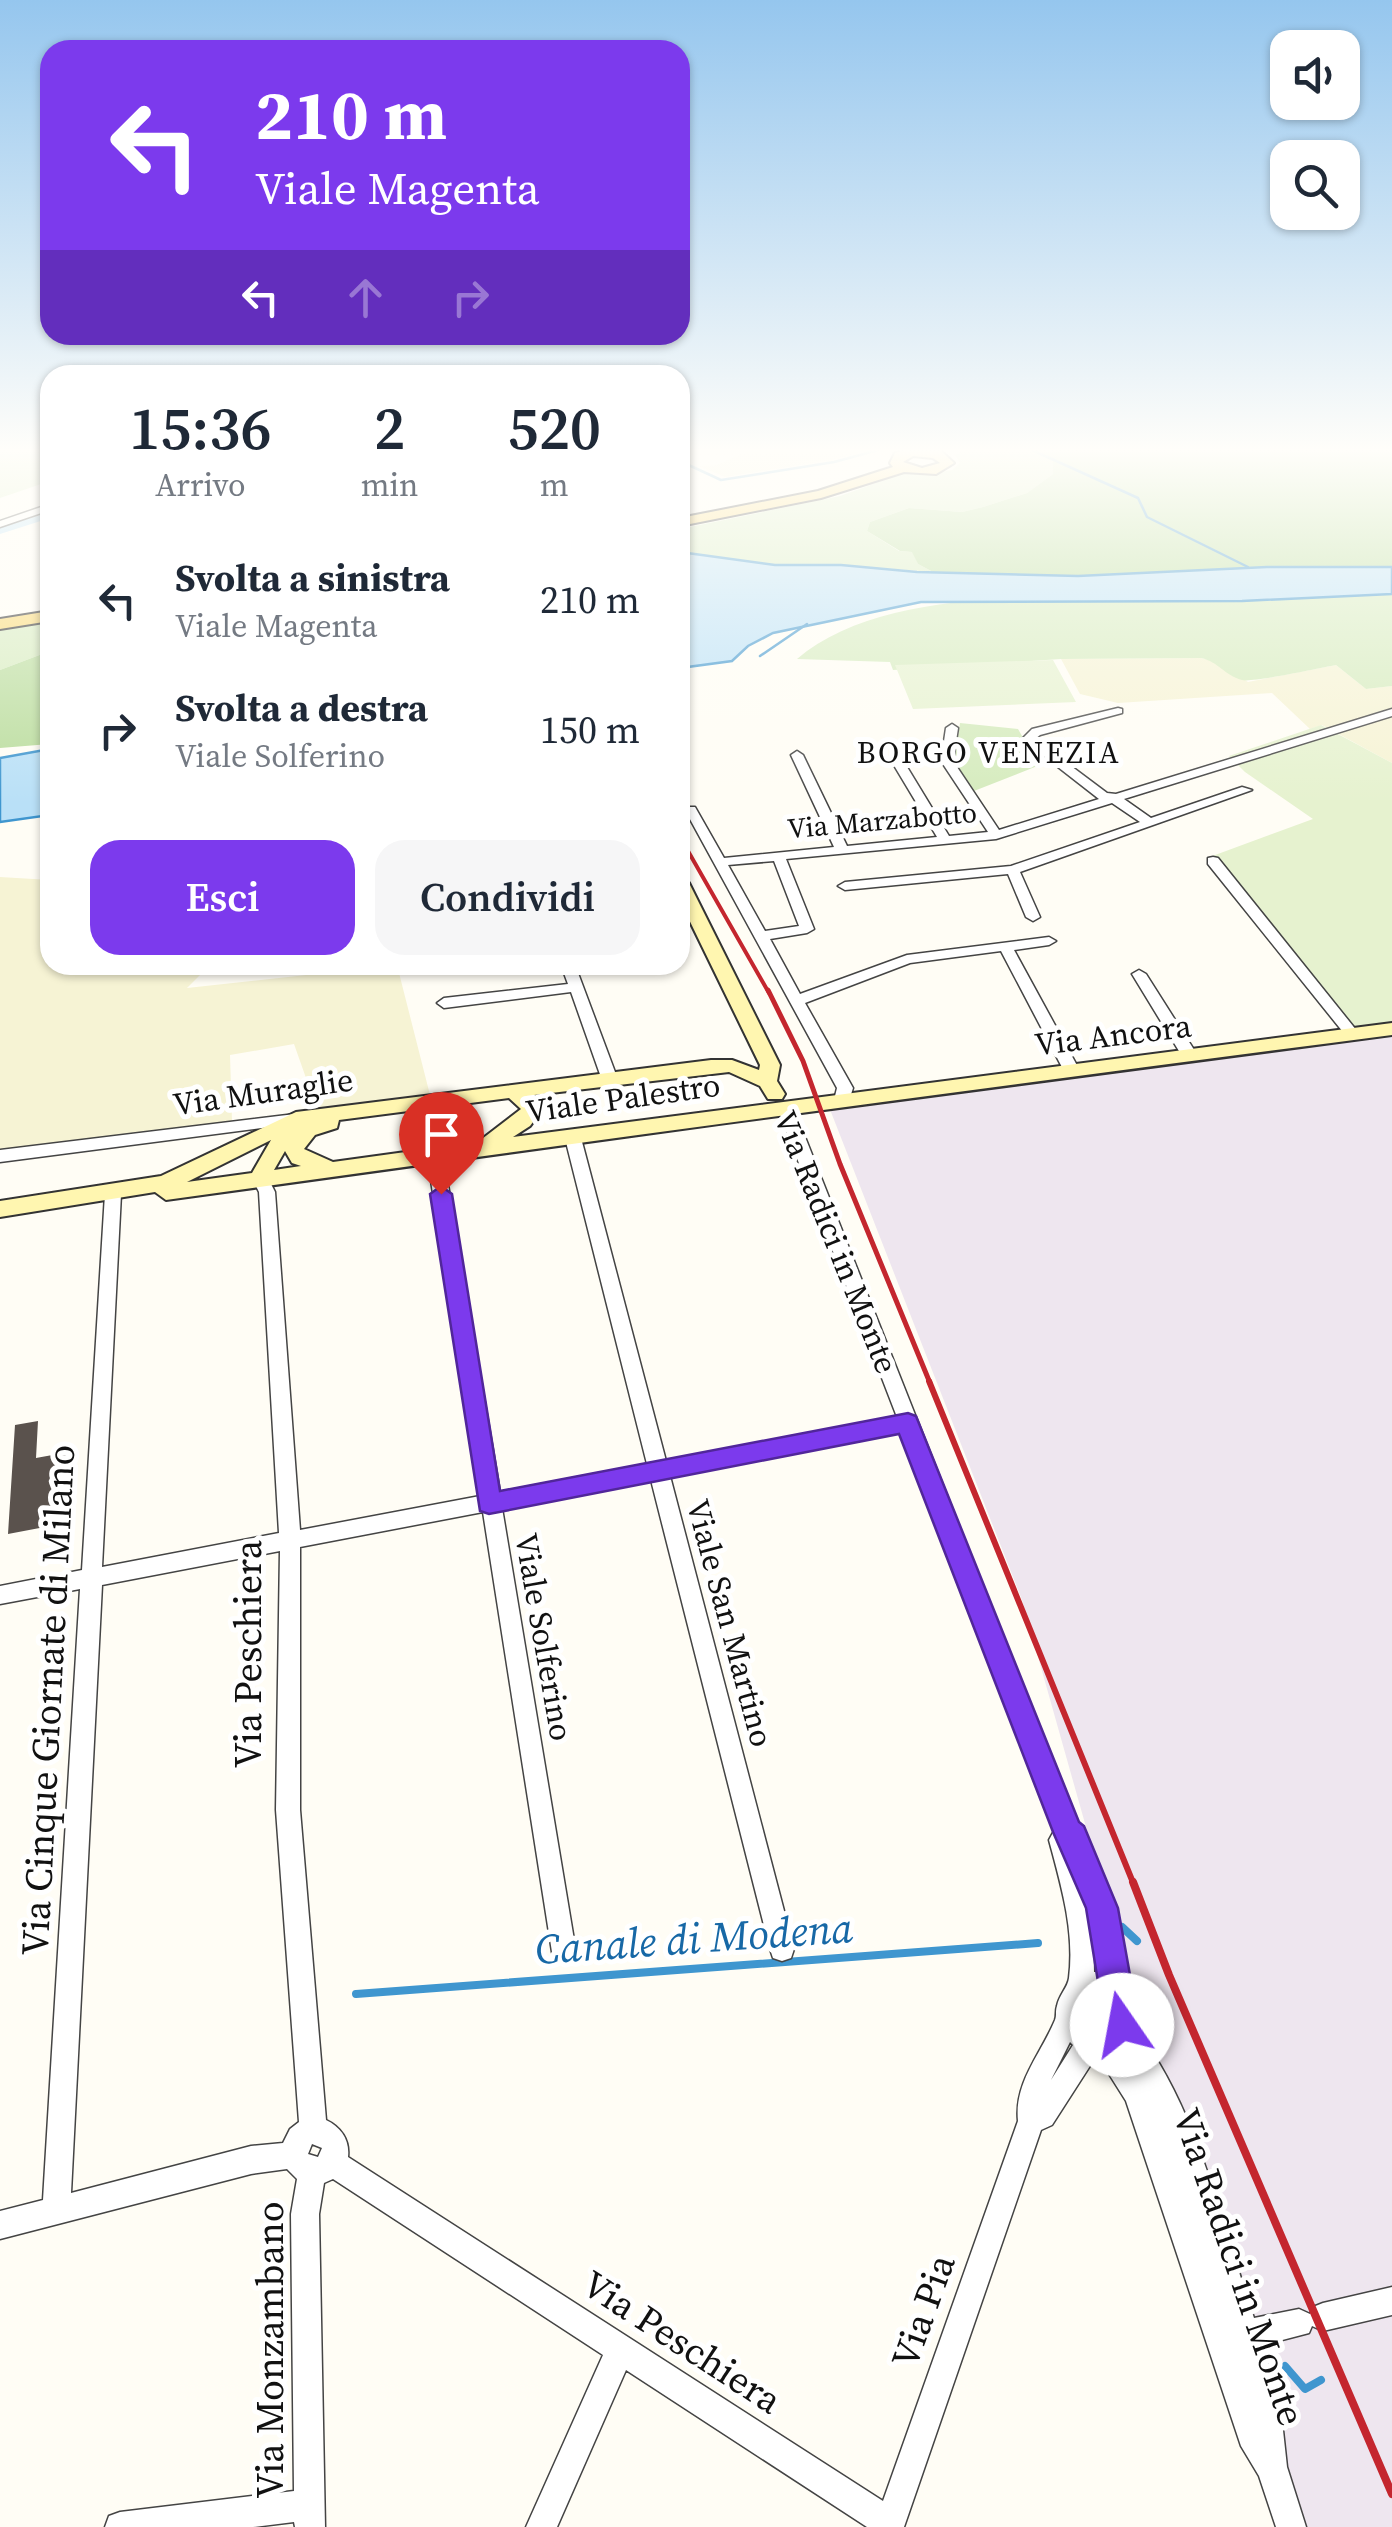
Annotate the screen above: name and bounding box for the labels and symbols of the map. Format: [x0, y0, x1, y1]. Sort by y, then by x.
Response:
district label: BORGO VENEZIA [857, 732, 1121, 773]
street label: Via Marzabotto [786, 793, 978, 847]
street label: Via Ancora [1032, 1003, 1194, 1066]
street label: Via Muraglie [170, 1058, 356, 1126]
street label: Viale Palestro [523, 1063, 723, 1133]
pin [399, 1092, 484, 1195]
street label: Via Radici in Monte [763, 1104, 909, 1380]
street label: Via Cinque Giornate di Milano [9, 1443, 87, 1957]
street label: Viale San Martino [676, 1494, 784, 1752]
street label: Viale Solferino [504, 1530, 584, 1744]
street label: Via Peschiera [222, 1539, 274, 1768]
water label: Canale di Modena [533, 1898, 855, 1978]
position arrow [1070, 1973, 1174, 2077]
street label: Via Radici in Monte [1160, 2102, 1318, 2432]
street label: Via Monzambano [244, 2201, 296, 2499]
street label: Via Pia [878, 2246, 968, 2375]
street label: Via Peschiera [572, 2258, 792, 2426]

